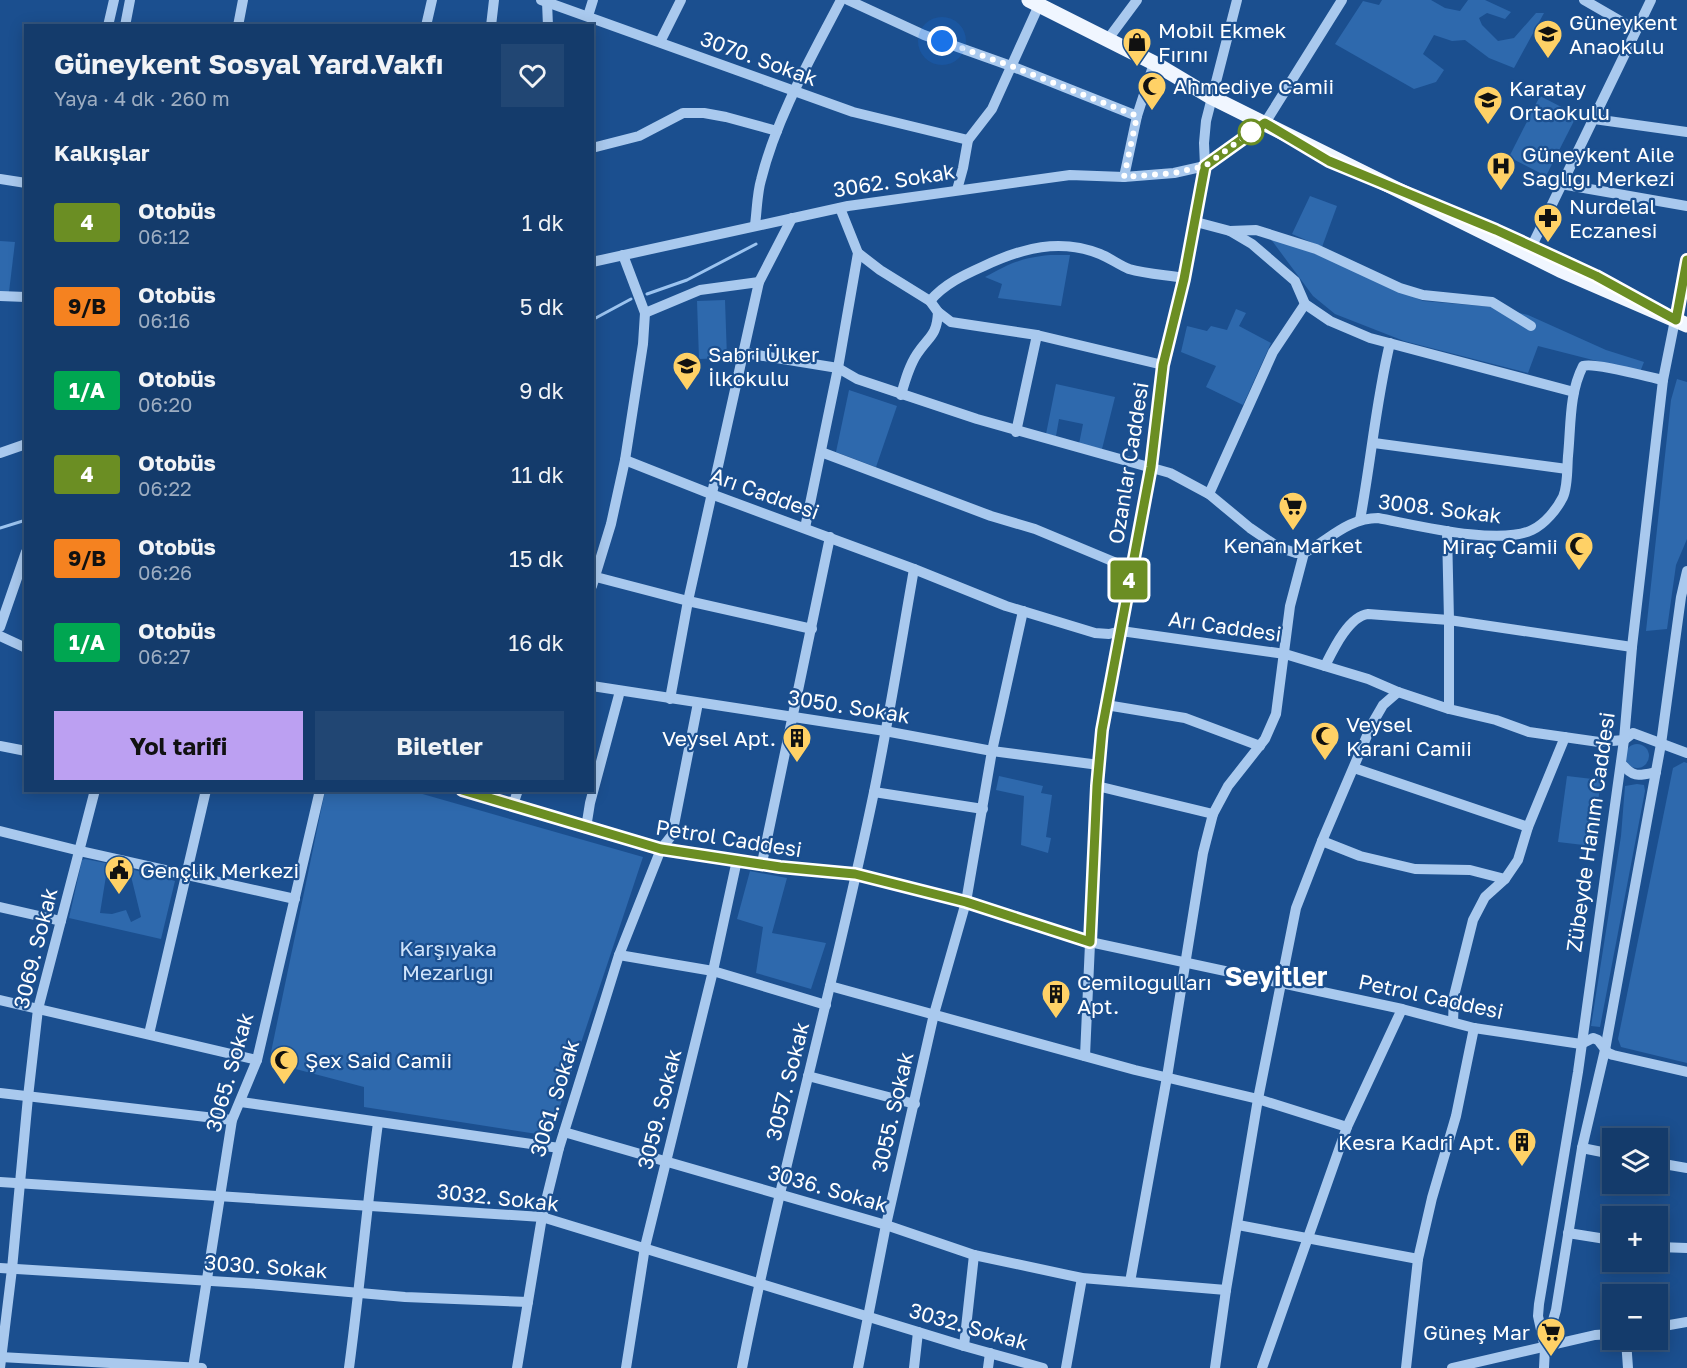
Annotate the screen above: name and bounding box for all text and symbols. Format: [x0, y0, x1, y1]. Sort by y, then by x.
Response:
place label: Güneykent Anaokulu [1569, 9, 1678, 59]
place label: Mobil Ekmek Fırını [1158, 17, 1287, 67]
school or university icon: Güneykent Anaokulu [1532, 18, 1564, 60]
street label: 3070. Sokak [697, 25, 821, 91]
your location [927, 26, 957, 56]
shop icon: Mobil Ekmek Fırını [1121, 26, 1153, 68]
button: heart [501, 44, 564, 107]
text: Güneykent Sosyal Yard.Vakfı [54, 47, 444, 80]
mosque icon: Ahmediye Camii [1136, 70, 1168, 112]
place label: Ahmediye Camii [1173, 73, 1334, 99]
place label: Karatay Ortaokulu [1509, 75, 1610, 125]
school or university icon: Karatay Ortaokulu [1472, 84, 1504, 126]
text: Yaya · 4 dk · 260 m [54, 86, 230, 110]
unlabelled marker [1238, 119, 1264, 145]
text: Kalkışlar [54, 139, 150, 166]
place label: Güneykent Aile Sağlığı Merkezi [1522, 141, 1675, 191]
hospital icon: Güneykent Aile Sağlığı Merkezi [1485, 150, 1517, 192]
street label: 3062. Sokak [831, 158, 957, 202]
place label: Nurdelal Eczanesi [1569, 193, 1657, 243]
text: Otobüs [138, 197, 216, 224]
pharmacy icon: Nurdelal Eczanesi [1532, 202, 1564, 244]
text: 4 [80, 209, 94, 235]
text: 1 dk [522, 209, 564, 236]
text: 06:12 [138, 224, 190, 248]
text: Otobüs [138, 281, 216, 308]
text: 9/B [68, 293, 106, 319]
text: 5 dk [520, 293, 564, 320]
text: 06:16 [138, 308, 190, 332]
place label: Sabri Ülker İlkokulu [708, 341, 819, 391]
school or university icon: Sabri Ülker İlkokulu [671, 350, 703, 392]
text: Otobüs [138, 365, 216, 392]
text: 1/A [69, 377, 105, 403]
text: 9 dk [519, 377, 564, 404]
street label: Ozanlar Caddesi [1102, 380, 1154, 546]
text: 06:20 [138, 392, 193, 416]
text: Otobüs [138, 449, 216, 476]
text: 4 [80, 461, 94, 487]
text: 11 dk [511, 461, 564, 488]
street label: Arı Caddesi [707, 461, 823, 525]
text: 06:22 [138, 476, 192, 500]
street label: 3008. Sokak [1377, 488, 1503, 528]
supermarket icon: Kenan Market [1277, 490, 1309, 532]
mosque icon: Miraç Camii [1563, 530, 1595, 572]
place label: Kenan Market [1223, 532, 1363, 558]
text: Otobüs [138, 533, 216, 560]
place label: Miraç Camii [1442, 533, 1558, 559]
text: 9/B [68, 545, 106, 571]
text: 15 dk [509, 545, 564, 572]
text: 06:26 [138, 560, 192, 584]
line badge: 4 [1110, 560, 1148, 600]
text: 4 [1122, 567, 1136, 593]
street label: Arı Caddesi [1167, 605, 1283, 647]
text: Otobüs [138, 617, 216, 644]
text: 1/A [69, 629, 105, 655]
text: 16 dk [509, 629, 564, 656]
text: 06:27 [138, 644, 191, 668]
street label: 3050. Sokak [786, 684, 912, 729]
street label: Zübeyde Hanım Caddesi [1560, 710, 1620, 954]
button: Yol tarifi [54, 711, 303, 780]
button: Biletler [315, 711, 564, 780]
place label: Veysel Karani Camii [1346, 711, 1472, 761]
mosque icon: Veysel Karani Camii [1309, 720, 1341, 762]
building icon: Veysel Apt. [781, 722, 813, 764]
place label: Veysel Apt. [662, 725, 776, 751]
street label: Petrol Caddesi [654, 814, 804, 862]
public building icon: Gençlik Merkezi [103, 854, 135, 896]
place label: Gençlik Merkezi [140, 857, 299, 883]
street label: 3069. Sokak [7, 885, 63, 1011]
park label: Karşıyaka Mezarlığı [399, 935, 497, 985]
district label: Seyitler [1224, 960, 1328, 992]
street label: Petrol Caddesi [1356, 968, 1506, 1024]
place label: Cemiloğulları Apt. [1077, 969, 1212, 1019]
building icon: Cemiloğulları Apt. [1040, 978, 1072, 1020]
street label: 3065. Sokak [200, 1009, 259, 1135]
street label: 3057. Sokak [760, 1019, 814, 1143]
street label: 3061. Sokak [524, 1036, 584, 1160]
mosque icon: Şex Said Camii [268, 1044, 300, 1086]
street label: 3059. Sokak [631, 1046, 687, 1172]
place label: Şex Said Camii [305, 1047, 452, 1073]
street label: 3055. Sokak [866, 1049, 918, 1175]
building icon: Kesra Kadri Apt. [1506, 1126, 1538, 1168]
map controls [1602, 1128, 1668, 1350]
button: layers [1602, 1128, 1668, 1194]
place label: Kesra Kadri Apt. [1338, 1129, 1501, 1155]
street label: 3036. Sokak [765, 1159, 891, 1218]
street label: 3032. Sokak [436, 1178, 561, 1216]
button: + [1602, 1206, 1668, 1272]
street label: 3030. Sokak [203, 1249, 329, 1283]
button: − [1602, 1284, 1668, 1350]
street label: 3032. Sokak [906, 1297, 1032, 1355]
supermarket icon: Güneş Mar [1535, 1316, 1567, 1358]
place label: Güneş Mar [1423, 1319, 1530, 1345]

